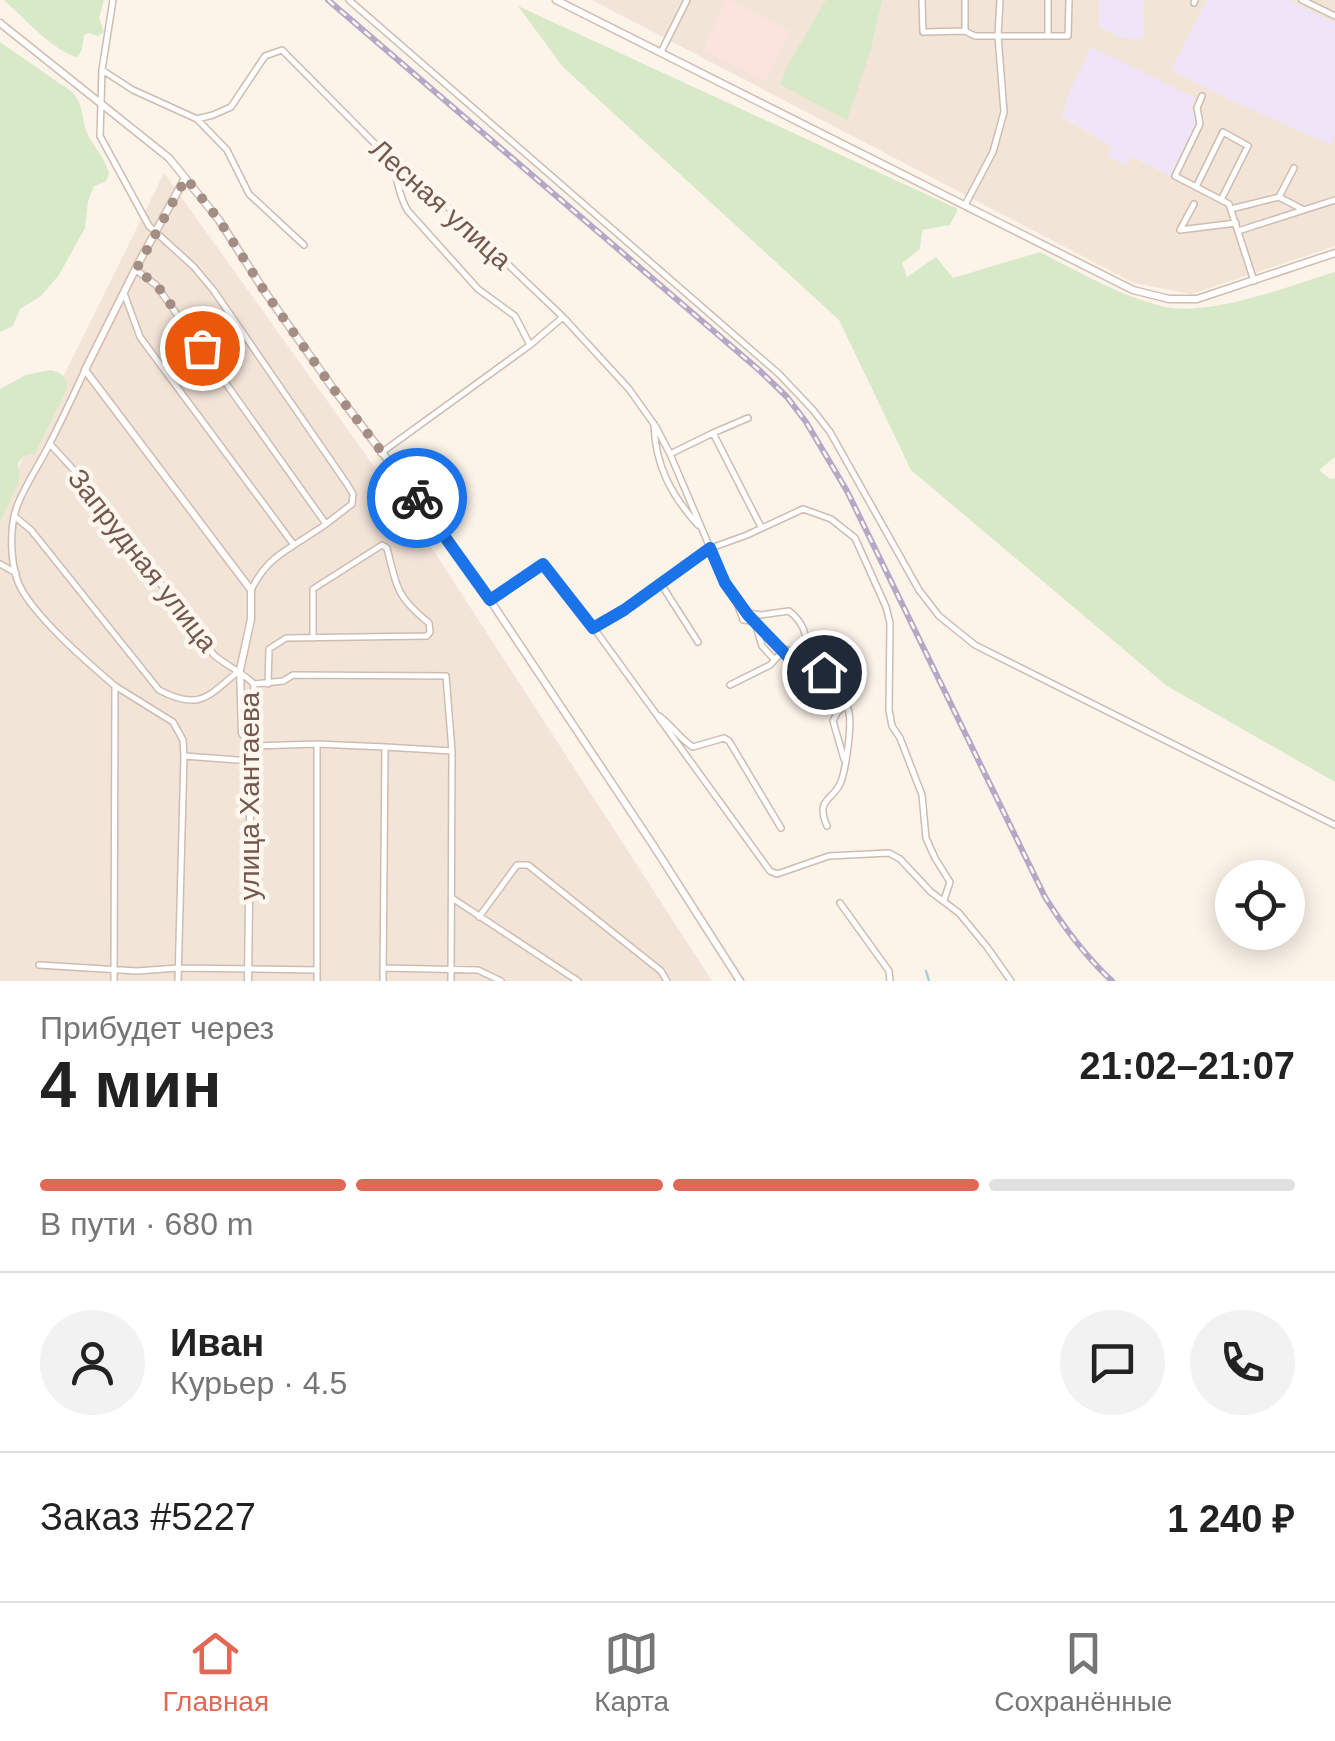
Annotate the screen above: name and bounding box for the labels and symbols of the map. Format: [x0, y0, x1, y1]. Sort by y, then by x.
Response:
street label: Лесная улица [364, 133, 518, 276]
pin [160, 306, 245, 391]
courier [367, 448, 467, 548]
street label: Запрудная улица [62, 463, 224, 658]
pin [782, 630, 867, 715]
street label: улица Хантаева [234, 691, 265, 900]

